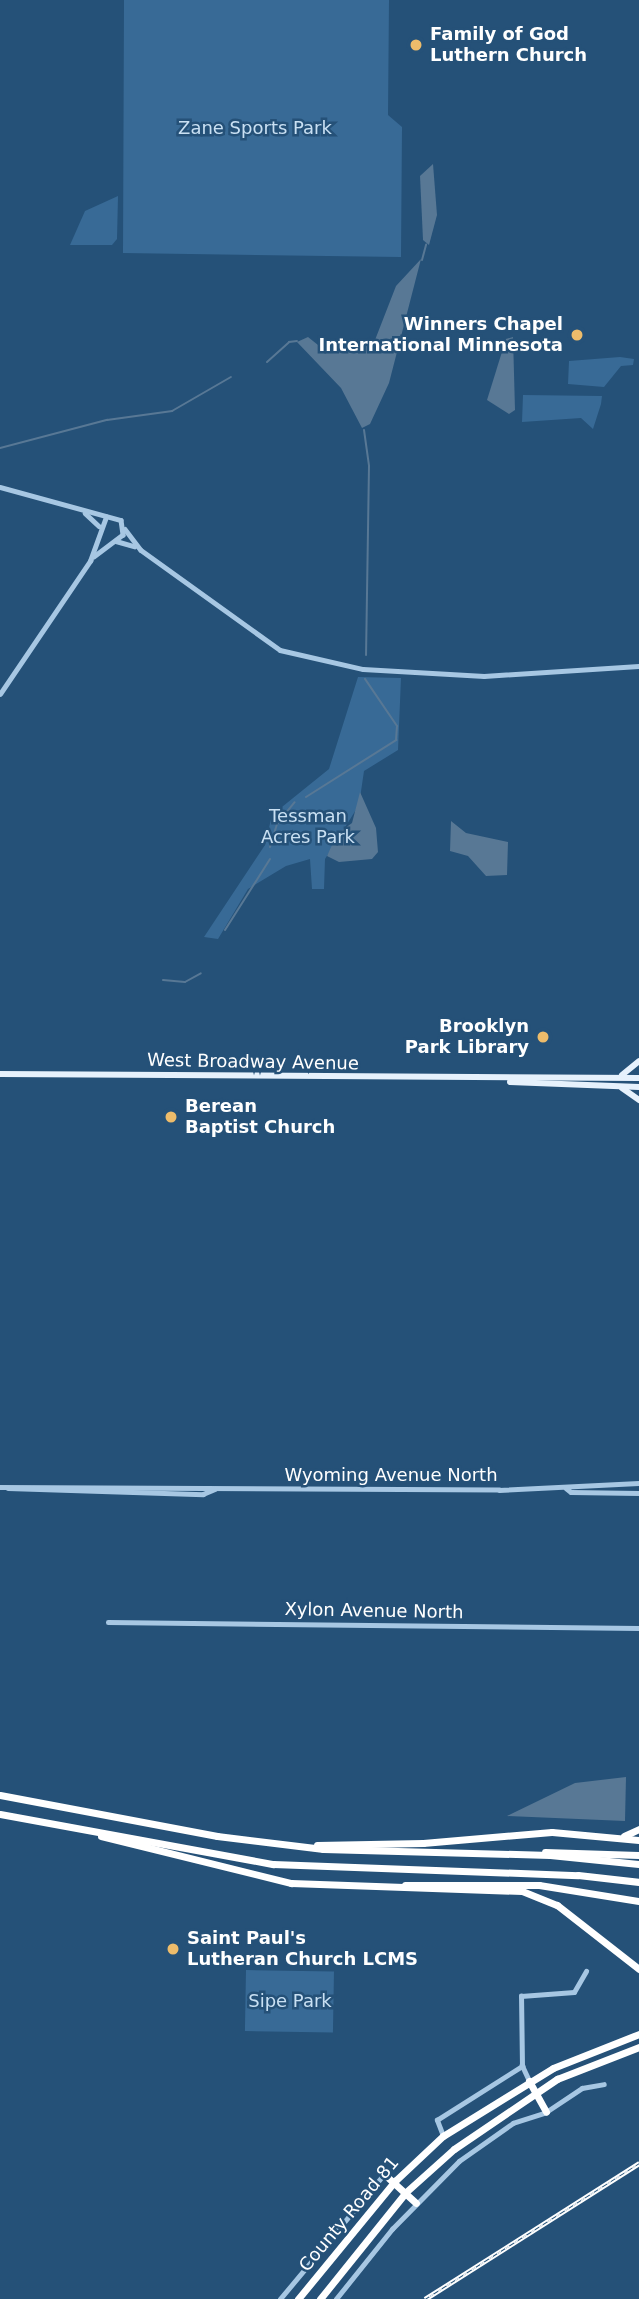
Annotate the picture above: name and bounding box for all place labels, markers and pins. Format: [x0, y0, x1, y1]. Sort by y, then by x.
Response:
place label: Family of God Luthern Church [430, 24, 587, 66]
marker: Family of God Luthern Church [408, 37, 424, 53]
place label: Winners Chapel International Minnesota [319, 314, 563, 356]
marker: Winners Chapel International Minnesota [569, 327, 585, 343]
place label: Brooklyn Park Library [405, 1016, 529, 1058]
marker: Brooklyn Park Library [535, 1029, 551, 1045]
place label: Berean Baptist Church [185, 1096, 335, 1138]
marker: Berean Baptist Church [163, 1109, 179, 1125]
place label: Saint Paul's Lutheran Church LCMS [187, 1928, 418, 1970]
marker: Saint Paul's Lutheran Church LCMS [165, 1941, 181, 1957]

